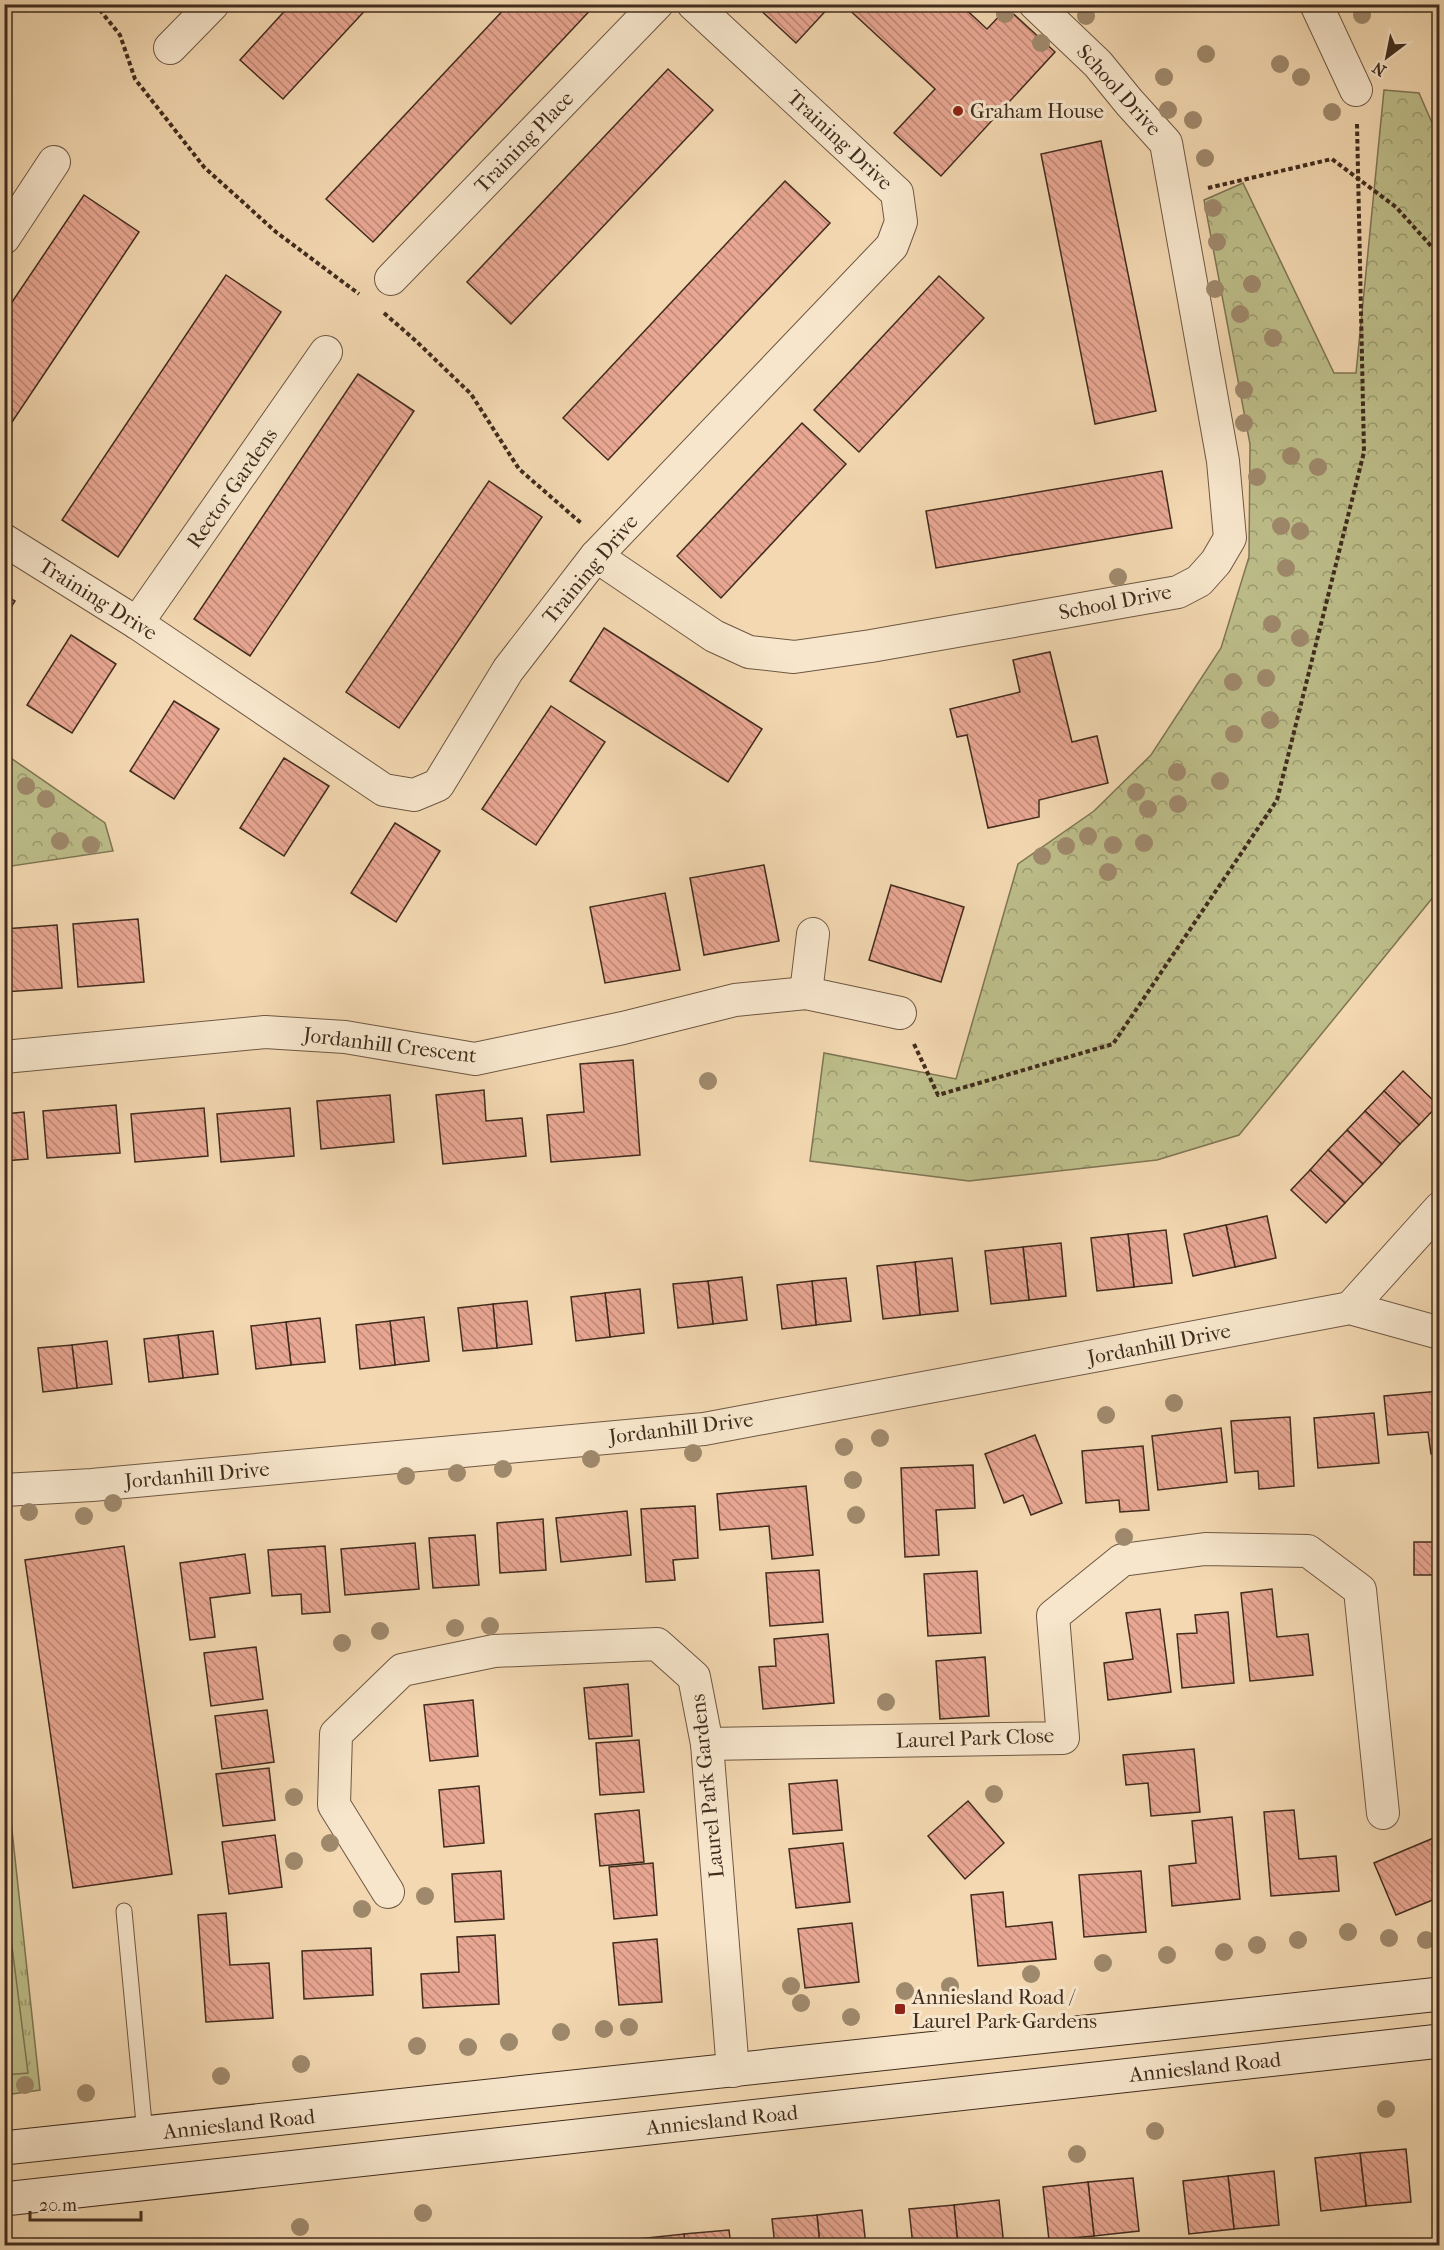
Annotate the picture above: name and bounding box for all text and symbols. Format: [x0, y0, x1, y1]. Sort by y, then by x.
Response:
north arrow [1357, 27, 1417, 87]
street label: School Drive [1072, 39, 1166, 141]
text: N [1368, 58, 1389, 81]
street label: Training Drive [782, 85, 898, 195]
street label: Training Place [470, 86, 578, 198]
place label: Graham House [970, 99, 1104, 123]
marker: Graham House [951, 104, 965, 118]
street label: Rector Gardens [182, 423, 282, 553]
street label: Training Drive [537, 510, 643, 628]
street label: Training Drive [34, 553, 162, 645]
street label: School Drive [1057, 579, 1173, 625]
street label: Jordanhill Crescent [300, 1022, 478, 1068]
street label: Jordanhill Drive [1083, 1318, 1233, 1370]
street label: Jordanhill Drive [605, 1407, 755, 1449]
street label: Jordanhill Drive [122, 1457, 270, 1493]
street label: Laurel Park Gardens [685, 1693, 729, 1879]
street label: Laurel Park Close [895, 1723, 1055, 1753]
place label: Anniesland Road / Laurel Park Gardens [911, 1985, 1097, 2033]
marker: Anniesland Road / Laurel Park Gardens [893, 2002, 907, 2016]
street label: Anniesland Road [1127, 2047, 1283, 2087]
street label: Anniesland Road [644, 2100, 800, 2140]
street label: Anniesland Road [161, 2104, 317, 2144]
scale bar [30, 2184, 141, 2222]
text: 20 m [39, 2195, 77, 2216]

